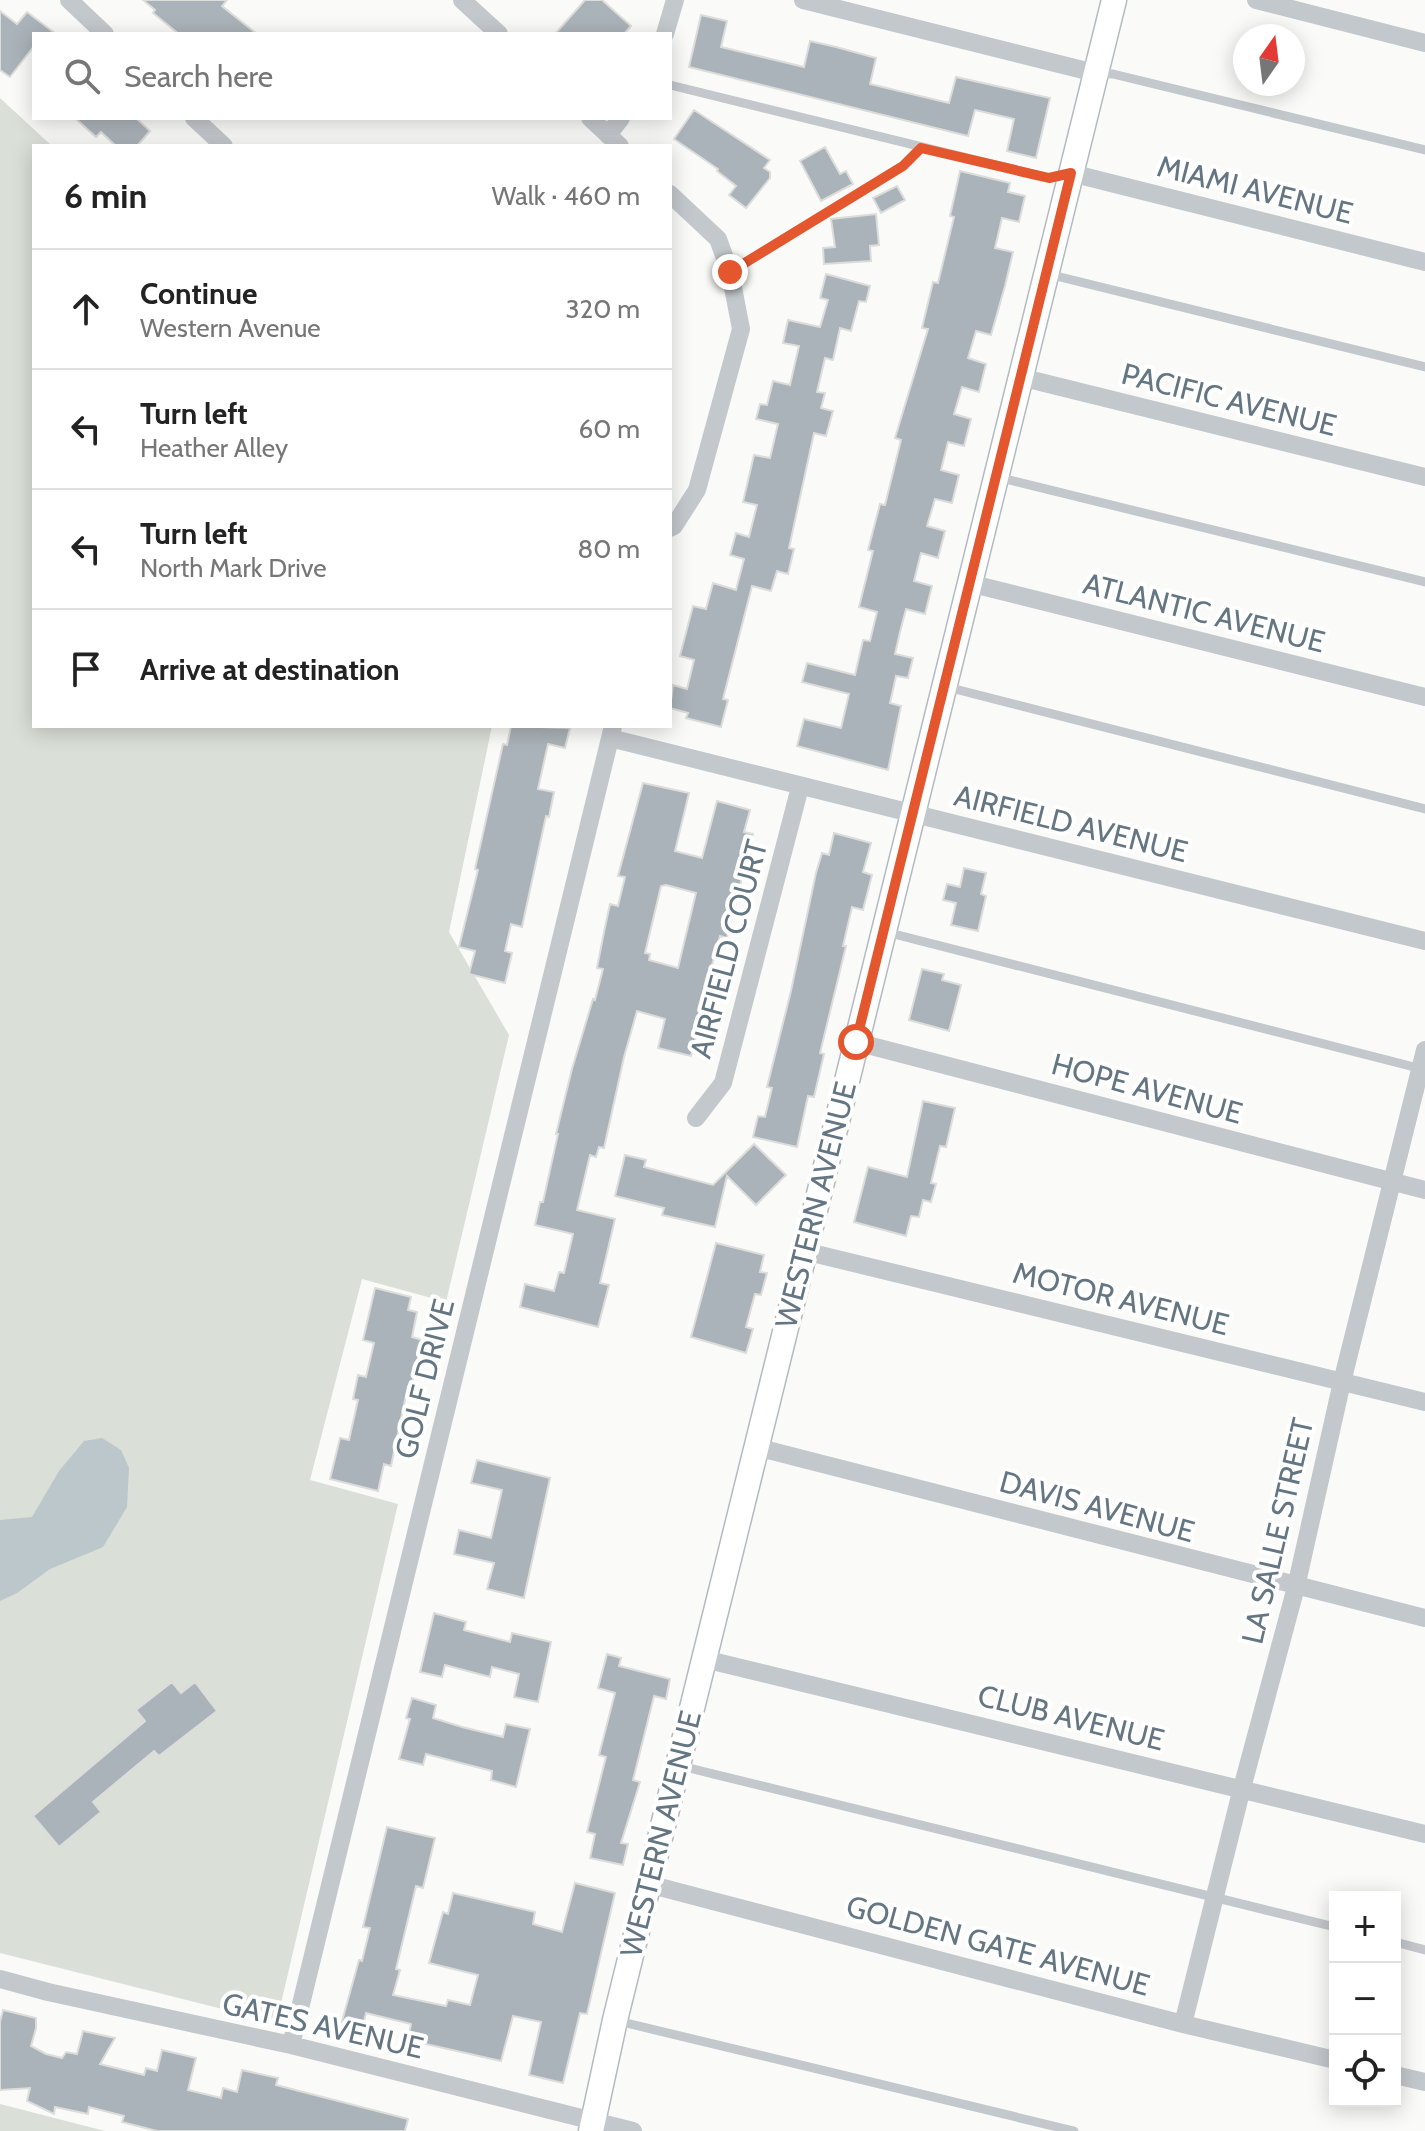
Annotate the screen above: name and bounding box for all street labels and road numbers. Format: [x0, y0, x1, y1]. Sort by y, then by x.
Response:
street label: MIAMI AVENUE [1153, 147, 1357, 232]
street label: PACIFIC AVENUE [1118, 355, 1340, 444]
street label: ATLANTIC AVENUE [1079, 565, 1329, 660]
street label: AIRFIELD AVENUE [951, 777, 1192, 870]
street label: AIRFIELD COURT [682, 836, 775, 1062]
street label: HOPE AVENUE [1048, 1045, 1247, 1132]
street label: WESTERN AVENUE [767, 1078, 864, 1332]
street label: MOTOR AVENUE [1009, 1254, 1233, 1343]
street label: GOLF DRIVE [387, 1295, 462, 1463]
street label: LA SALLE STREET [1234, 1414, 1321, 1647]
street label: DAVIS AVENUE [996, 1463, 1199, 1550]
street label: CLUB AVENUE [974, 1676, 1168, 1759]
street label: WESTERN AVENUE [612, 1707, 709, 1961]
street label: GOLDEN GATE AVENUE [842, 1887, 1154, 2004]
street label: GATES AVENUE [219, 1984, 427, 2067]

